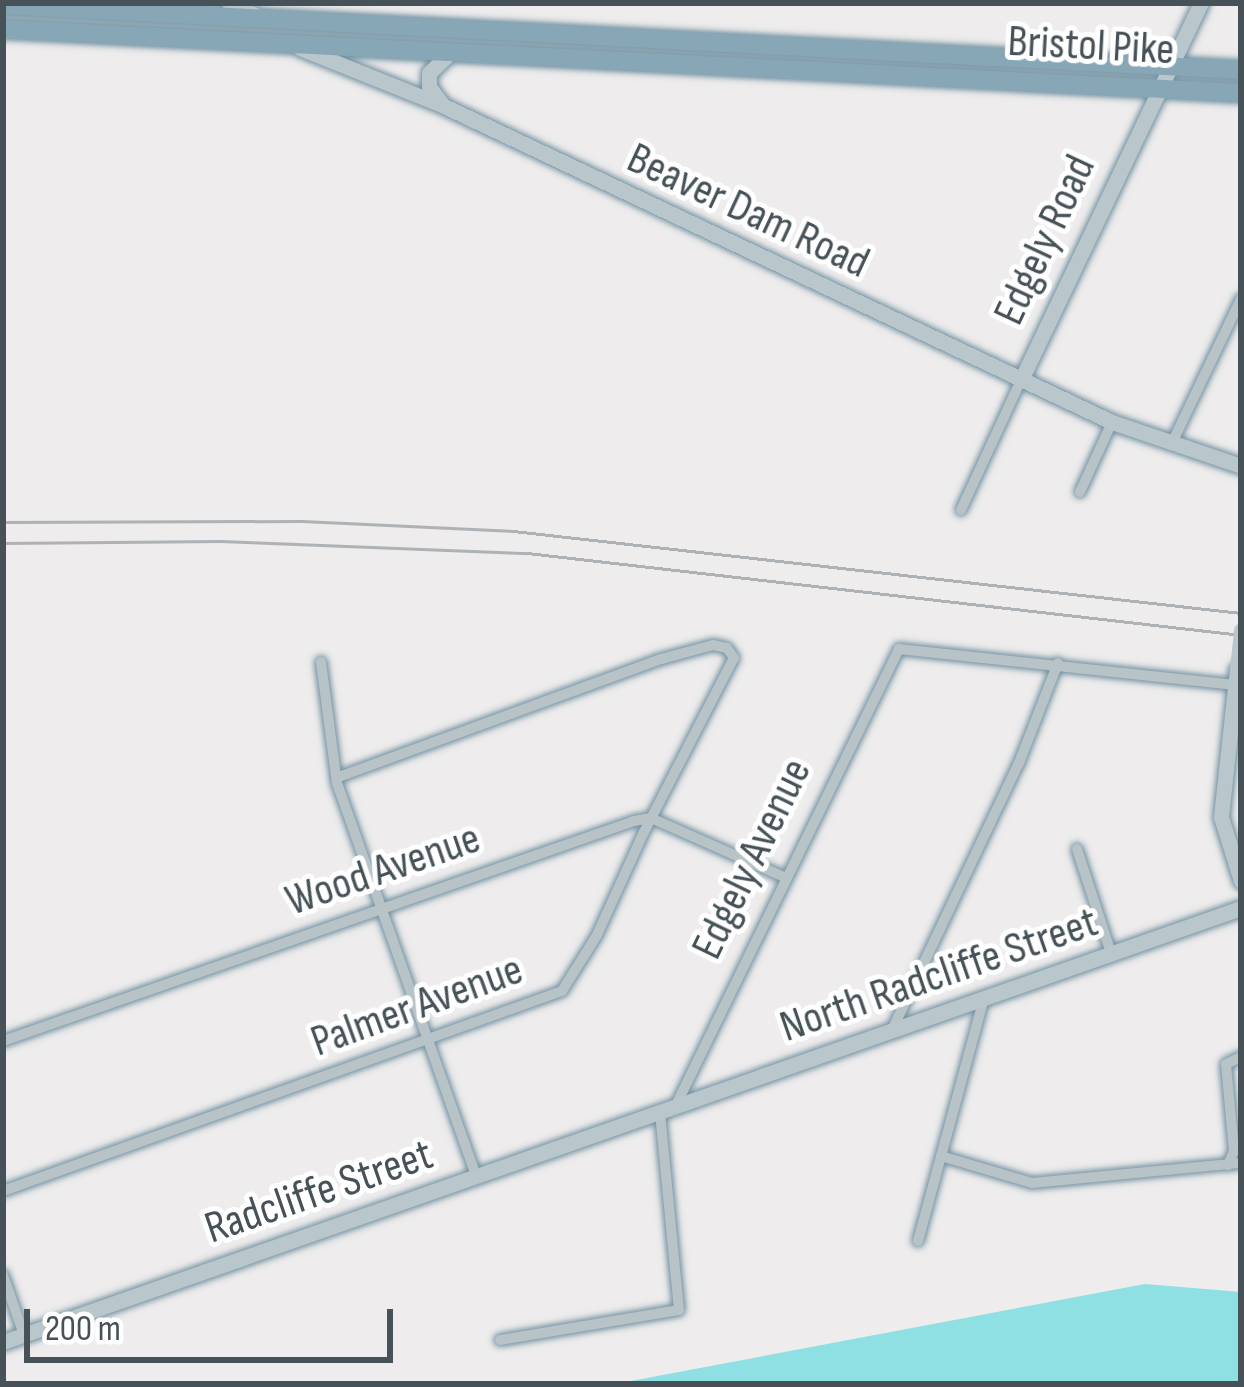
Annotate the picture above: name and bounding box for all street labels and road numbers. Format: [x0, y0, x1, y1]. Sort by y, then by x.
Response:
street label: Bristol Pike [1006, 15, 1176, 77]
street label: Beaver Dam Road [619, 131, 877, 291]
street label: Edgely Road [982, 147, 1108, 333]
street label: Edgely Avenue [680, 750, 824, 968]
street label: Wood Avenue [279, 812, 487, 928]
street label: North Radcliffe Street [773, 895, 1105, 1055]
street label: Palmer Avenue [304, 943, 530, 1069]
street label: Radcliffe Street [198, 1128, 440, 1256]

